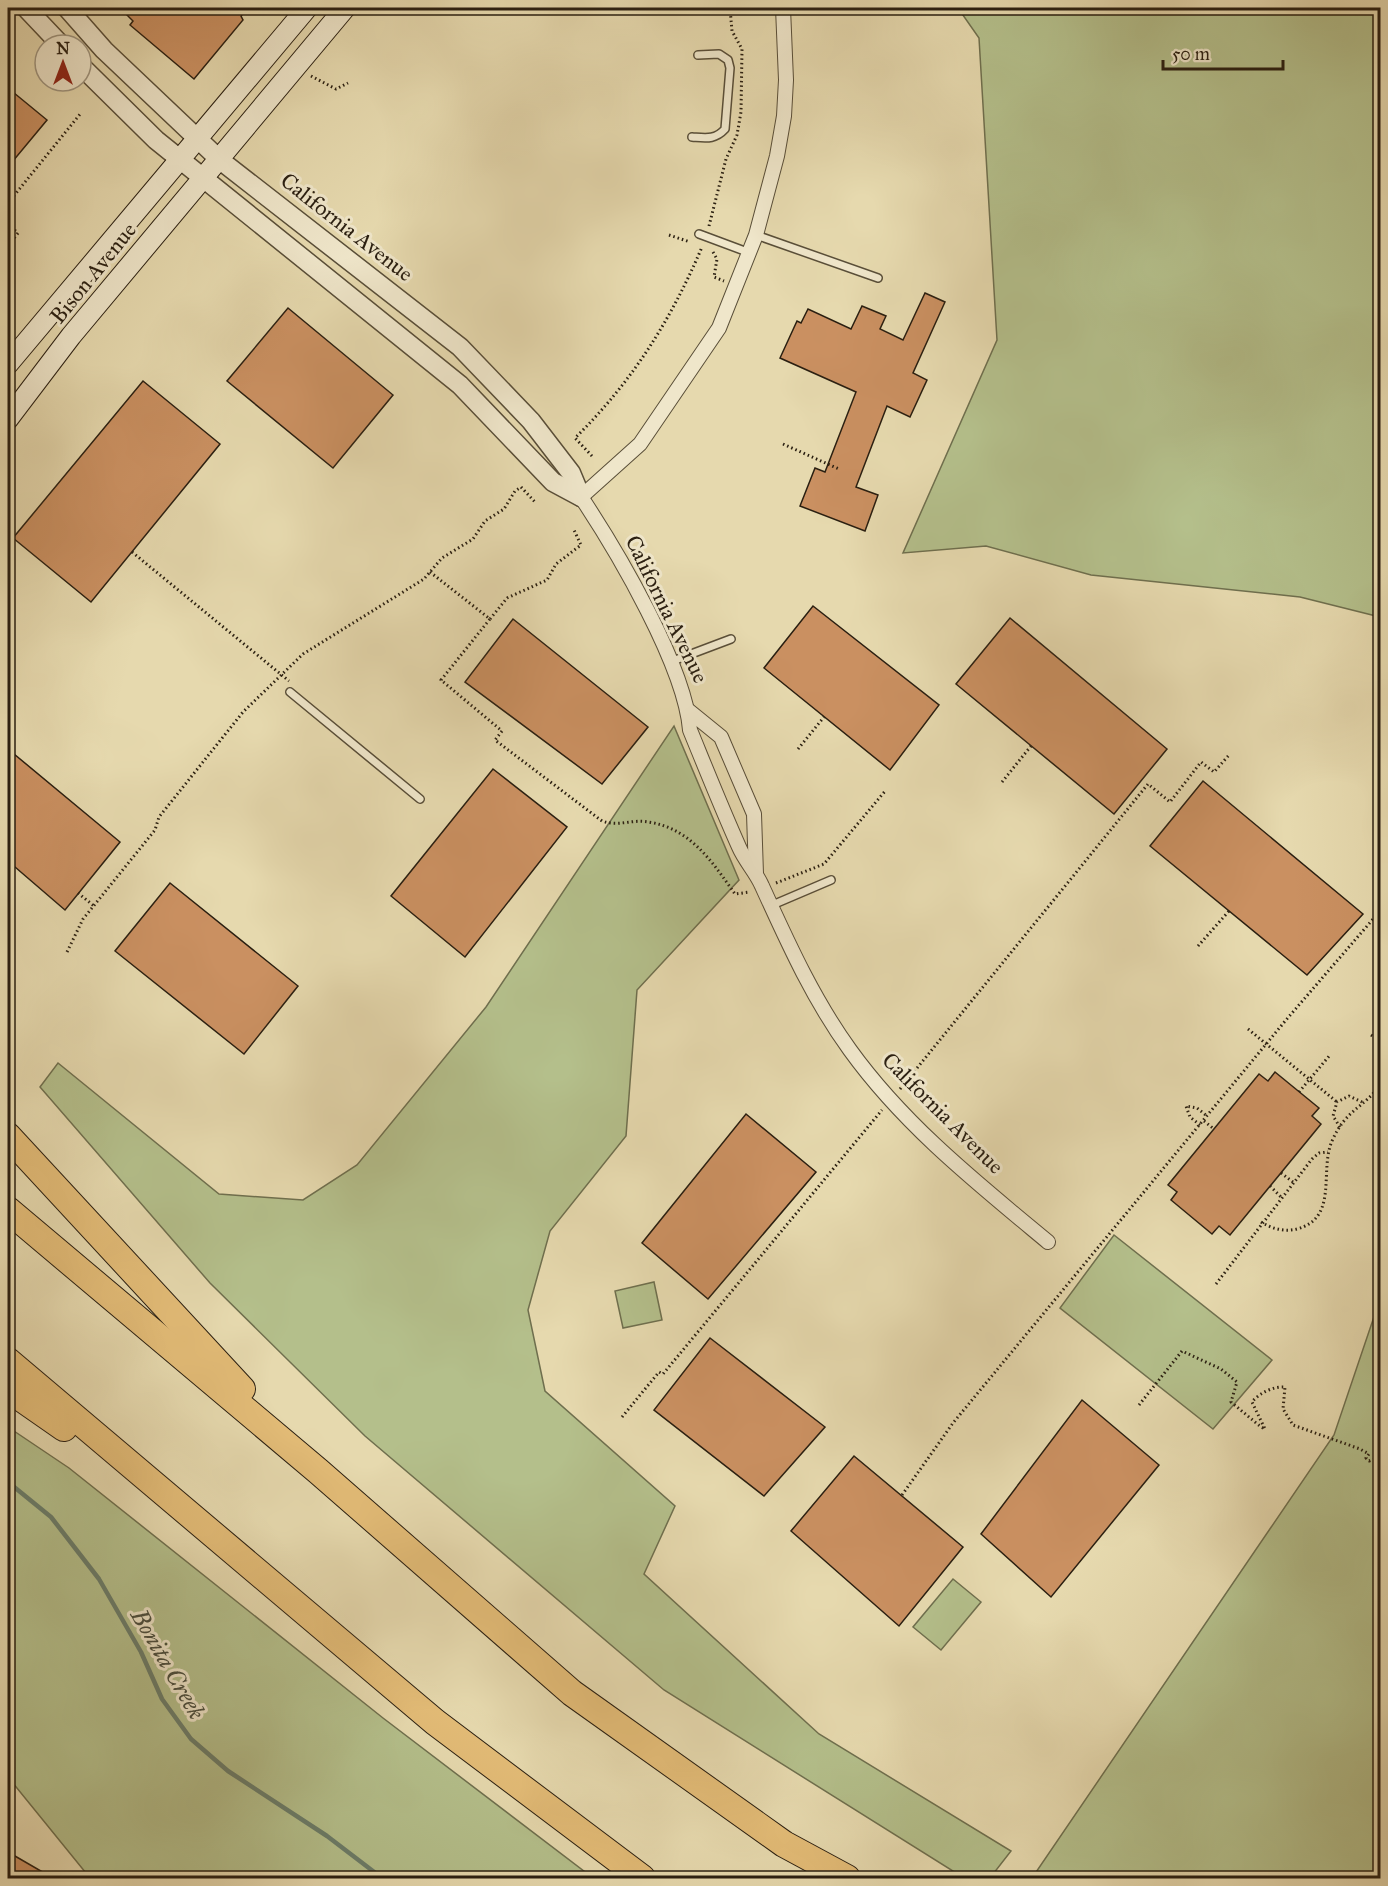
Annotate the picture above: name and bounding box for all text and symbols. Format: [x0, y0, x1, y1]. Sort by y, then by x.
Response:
north arrow [33, 33, 93, 93]
scale bar [1163, 33, 1283, 71]
text: N [56, 39, 70, 58]
text: 50 m [1172, 43, 1210, 65]
street label: California Avenue [275, 167, 419, 287]
street label: Bison Avenue [44, 217, 142, 329]
street label: California Avenue [620, 531, 714, 687]
street label: California Avenue [877, 1047, 1009, 1179]
water label: Bonita Creek [124, 1602, 212, 1725]

